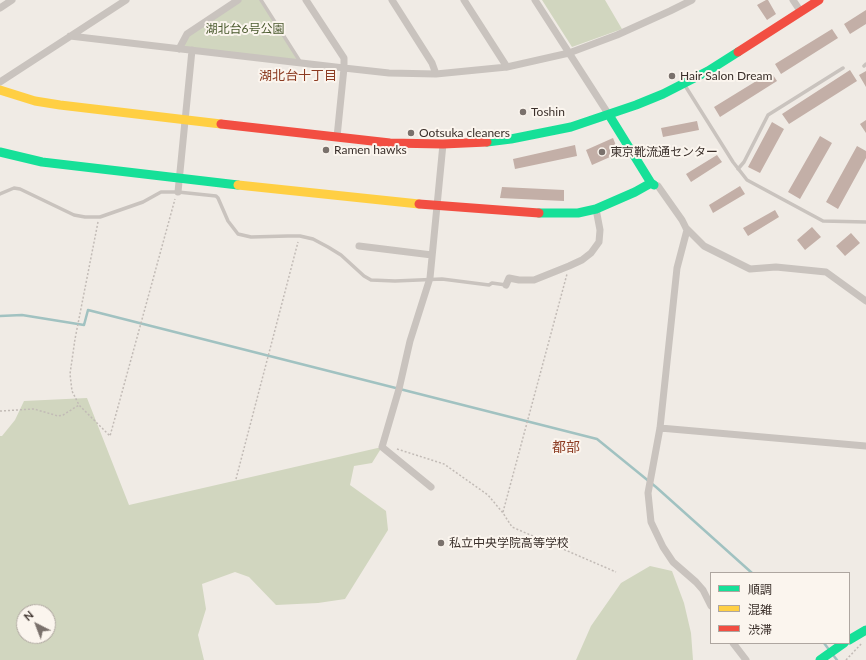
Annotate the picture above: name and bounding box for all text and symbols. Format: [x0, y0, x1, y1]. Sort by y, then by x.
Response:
park label: 湖北台6号公園 [206, 22, 284, 36]
district label: 湖北台十丁目 [259, 68, 337, 84]
place label: Hair Salon Dream [680, 69, 772, 83]
marker: Hair Salon Dream [667, 71, 677, 81]
place label: Toshin [531, 105, 565, 119]
marker: Toshin [518, 107, 528, 117]
place label: Ootsuka cleaners [419, 126, 510, 140]
marker: Ootsuka cleaners [406, 128, 416, 138]
place label: Ramen hawks [334, 143, 407, 157]
marker: Ramen hawks [321, 145, 331, 155]
place label: 東京靴流通センター [610, 145, 718, 159]
marker: 東京靴流通センター [597, 147, 607, 157]
district label: 都部 [552, 439, 580, 455]
place label: 私立中央学院高等学校 [449, 536, 569, 550]
marker: 私立中央学院高等学校 [436, 538, 446, 548]
legend [710, 572, 850, 644]
text: 順調 [748, 582, 772, 597]
text: 混雑 [748, 602, 772, 617]
north arrow [16, 604, 56, 644]
text: N [21, 608, 36, 623]
text: 渋滞 [748, 622, 772, 637]

